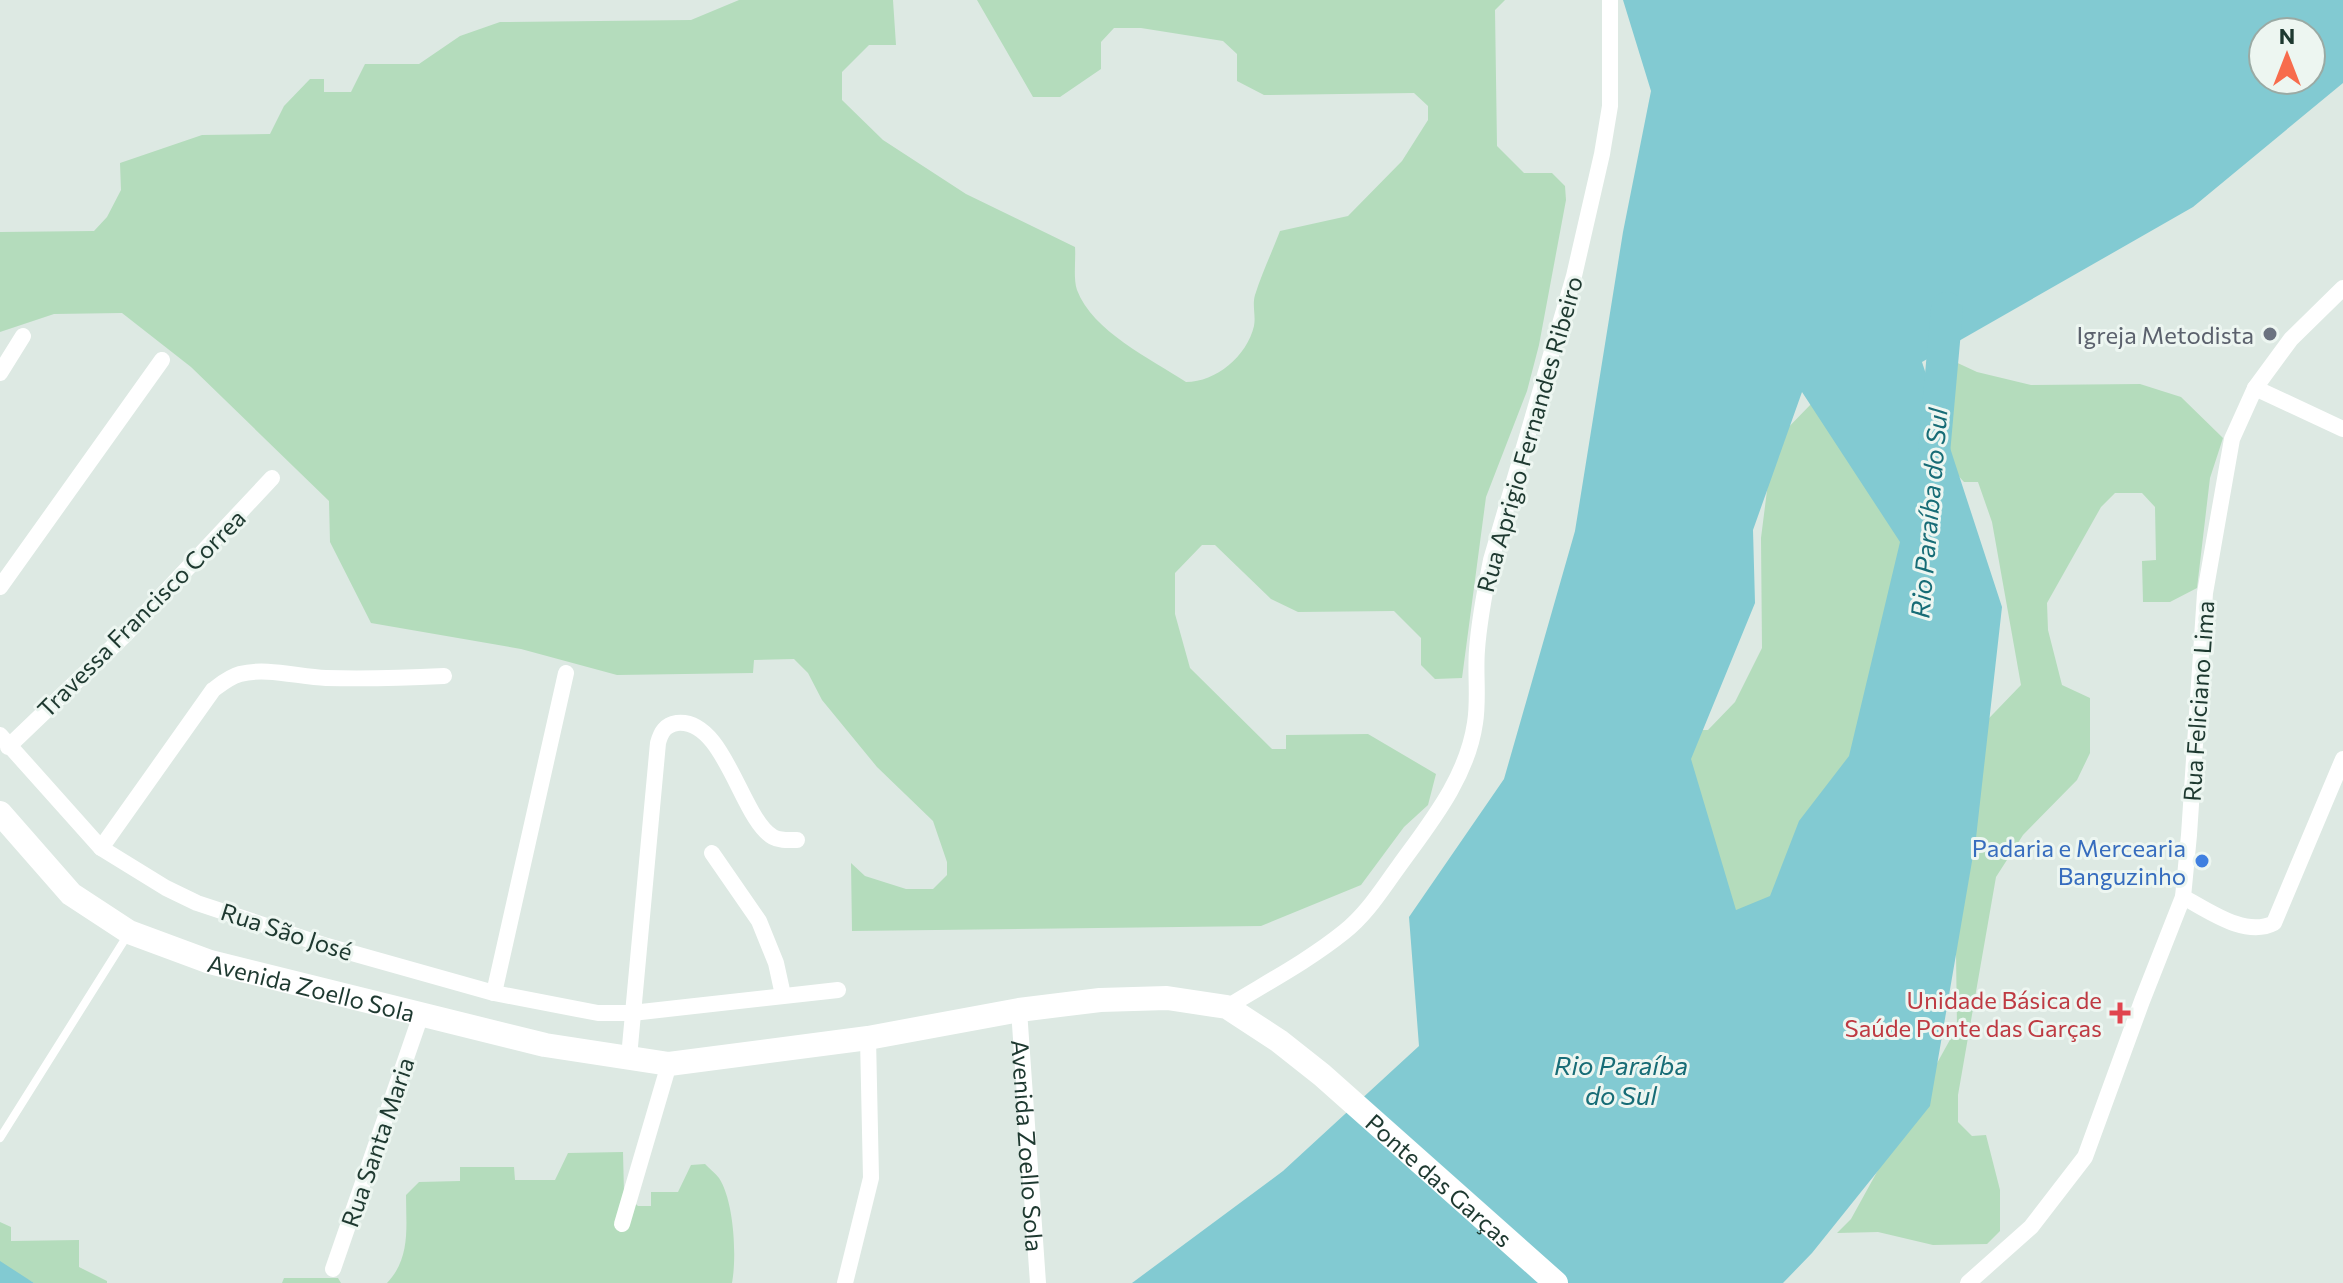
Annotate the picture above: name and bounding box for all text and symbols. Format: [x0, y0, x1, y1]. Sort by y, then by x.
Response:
north arrow [2247, 16, 2327, 96]
text: N [2279, 22, 2295, 49]
street label: Rua Aprigio Fernandes Ribeiro [1470, 273, 1588, 595]
place label: Igreja Metodista [2077, 320, 2254, 349]
marker: Igreja Metodista [2261, 325, 2279, 343]
water label: Rio Paraíba do Sul [1903, 405, 1953, 619]
street label: Travessa Francisco Correa [31, 503, 251, 723]
street label: Rua Feliciano Lima [2177, 600, 2219, 802]
place label: Padaria e Mercearia Banguzinho [1972, 833, 2186, 890]
marker: Padaria e Mercearia Banguzinho [2193, 852, 2211, 870]
street label: Rua São José [218, 896, 356, 966]
street label: Avenida Zoello Sola [205, 948, 418, 1027]
place label: Unidade Básica de Saúde Ponte das Garças [1845, 985, 2102, 1042]
marker: Unidade Básica de Saúde Ponte das Garças [2109, 1002, 2131, 1024]
street label: Avenida Zoello Sola [1007, 1039, 1050, 1253]
water label: Rio Paraíba do Sul [1554, 1049, 1688, 1110]
street label: Rua Santa Maria [334, 1053, 420, 1231]
street label: Ponte das Garças [1360, 1107, 1519, 1252]

